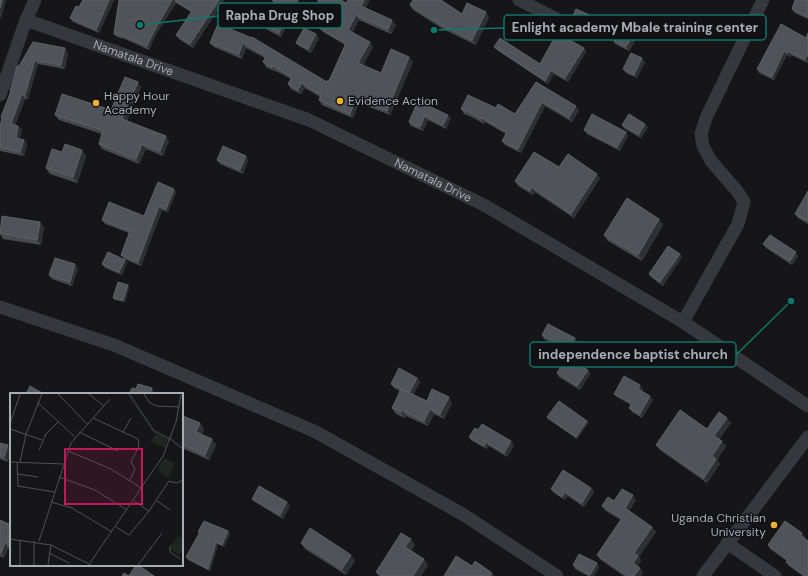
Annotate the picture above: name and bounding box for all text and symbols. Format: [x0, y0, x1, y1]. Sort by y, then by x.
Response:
callout: Rapha Drug Shop [218, 3, 342, 28]
text: Rapha Drug Shop [226, 7, 334, 24]
callout: Enlight academy Mbale training center [504, 15, 766, 40]
text: Enlight academy Mbale training center [512, 19, 759, 36]
street label: Namatala Drive [91, 36, 176, 80]
place label: Happy Hour Academy [104, 88, 170, 118]
place label: Evidence Action [348, 93, 438, 109]
marker: Evidence Action [335, 96, 345, 106]
marker: Happy Hour Academy [91, 98, 101, 108]
street label: Namatala Drive [392, 155, 474, 206]
callout: independence baptist church [530, 342, 736, 367]
text: independence baptist church [538, 346, 728, 363]
inset map [10, 393, 183, 566]
place label: Uganda Christian University [671, 510, 766, 540]
marker: Uganda Christian University [769, 520, 779, 530]

